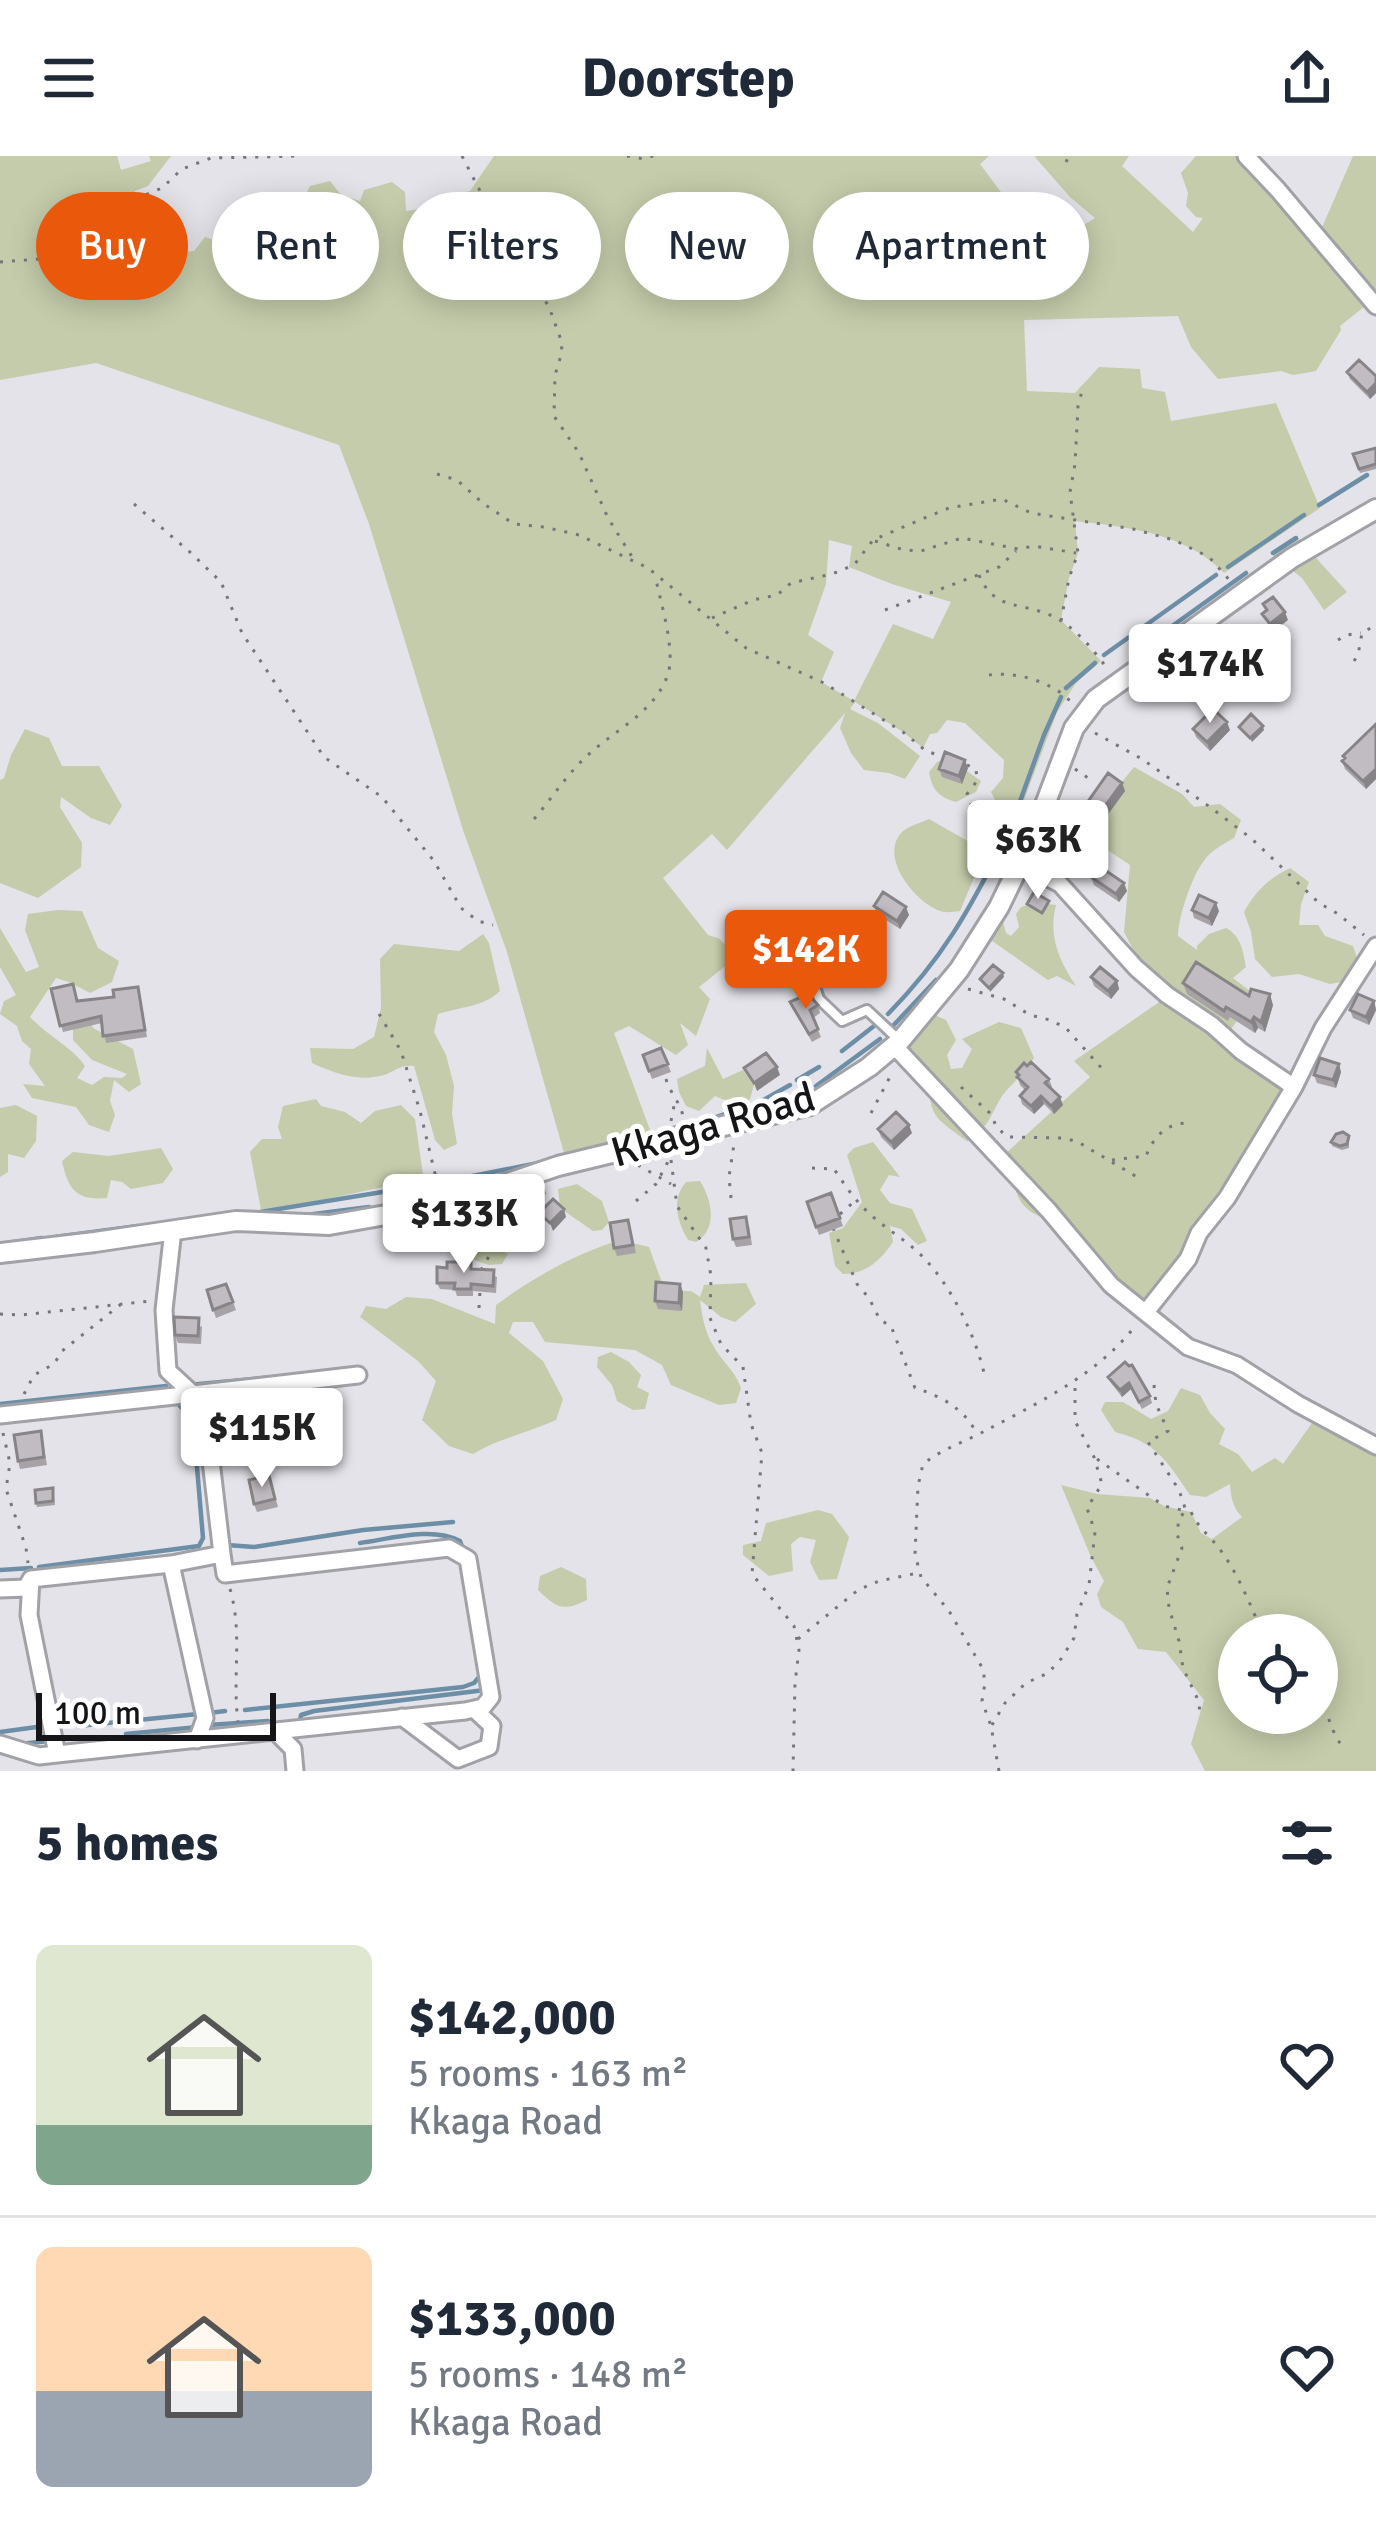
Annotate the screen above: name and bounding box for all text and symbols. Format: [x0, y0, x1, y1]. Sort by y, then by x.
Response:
icon: menu [36, 45, 102, 111]
text: Doorstep [581, 45, 795, 112]
icon: share [1274, 45, 1340, 111]
chip: Buy [36, 192, 188, 300]
chip: Rent [212, 192, 379, 300]
chip: Filters [403, 192, 601, 300]
chip: New [625, 192, 789, 300]
chip: Apartment [813, 192, 1089, 300]
pin: $174K [1126, 624, 1294, 726]
text: $174K [1156, 639, 1264, 687]
pin: $63K [967, 800, 1109, 902]
text: $63K [994, 815, 1082, 863]
pin: $142K [722, 910, 890, 1012]
text: $142K [752, 925, 860, 973]
street label: Kkaga Road [605, 1072, 821, 1178]
pin: $133K [380, 1174, 548, 1276]
text: $133K [410, 1189, 518, 1237]
pin: $115K [178, 1388, 346, 1490]
text: $115K [208, 1403, 316, 1451]
map controls [1218, 1614, 1338, 1734]
button: locate [1218, 1614, 1338, 1734]
scale bar [36, 1687, 276, 1740]
text: 100 m [54, 1693, 141, 1734]
icon: filters [1274, 1810, 1340, 1876]
text: 5 homes [36, 1812, 218, 1875]
text: $142,000 [408, 1986, 616, 2049]
icon: home [132, 1993, 276, 2137]
icon: heart [1274, 2032, 1340, 2098]
text: 5 rooms · 163 m² [408, 2049, 688, 2097]
text: Kkaga Road [408, 2097, 603, 2145]
text: $133,000 [408, 2287, 616, 2350]
icon: home [132, 2295, 276, 2439]
icon: heart [1274, 2334, 1340, 2400]
text: 5 rooms · 148 m² [408, 2350, 688, 2398]
text: Kkaga Road [408, 2398, 603, 2446]

